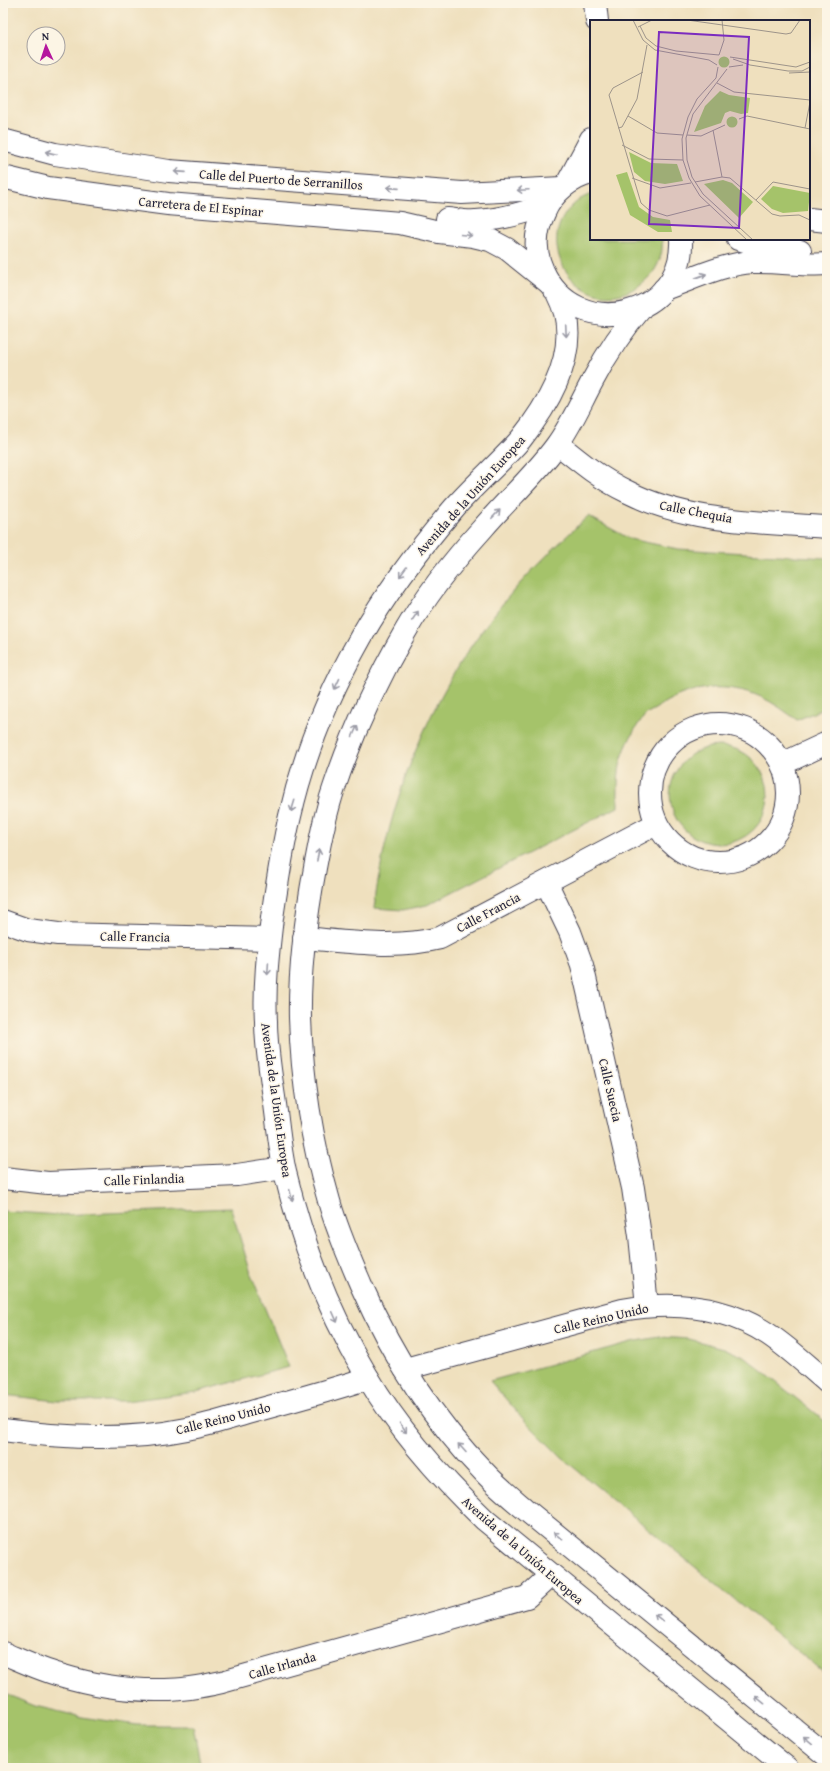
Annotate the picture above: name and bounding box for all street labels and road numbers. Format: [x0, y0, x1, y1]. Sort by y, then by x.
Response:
street label: Calle del Puerto de Serranillos [199, 164, 363, 195]
street label: Carretera de El Espinar [138, 192, 265, 221]
street label: Avenida de la Unión Europea [411, 430, 530, 560]
street label: Calle Chequia [658, 495, 735, 528]
street label: Calle Francia [453, 887, 524, 937]
street label: Calle Francia [100, 926, 171, 947]
street label: Avenida de la Unión Europea [256, 1022, 297, 1179]
street label: Calle Suecia [594, 1057, 627, 1125]
street label: Calle Finlandia [103, 1169, 185, 1190]
street label: Calle Reino Unido [552, 1298, 651, 1339]
street label: Calle Reino Unido [174, 1397, 273, 1439]
street label: Avenida de la Unión Europea [458, 1492, 588, 1609]
street label: Calle Irlanda [246, 1647, 319, 1684]

